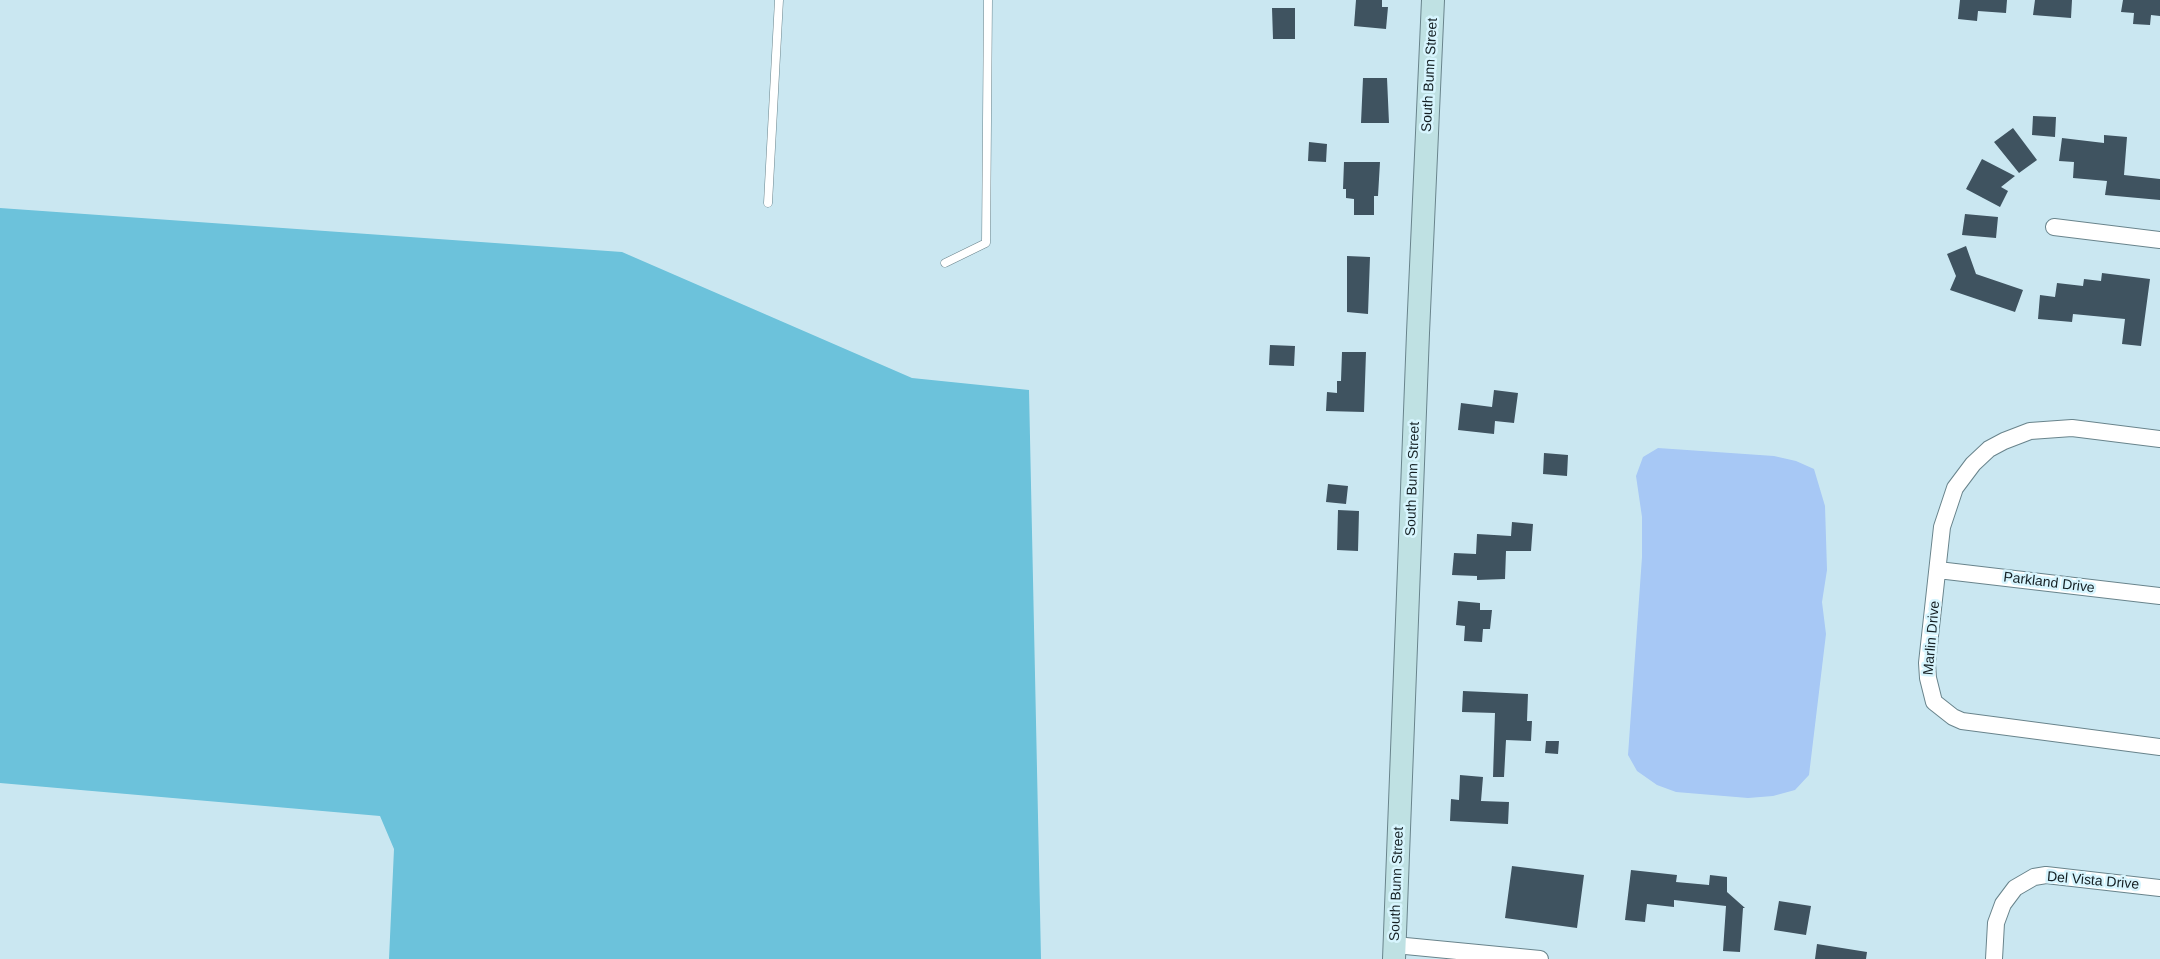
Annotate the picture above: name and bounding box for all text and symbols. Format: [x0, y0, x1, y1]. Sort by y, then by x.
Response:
street label: South Bunn Street [1419, 17, 1441, 133]
street label: South Bunn Street [1403, 422, 1423, 536]
street label: Parkland Drive [2002, 569, 2096, 597]
street label: Marlin Drive [1920, 600, 1944, 676]
street label: South Bunn Street [1387, 827, 1407, 941]
street label: Del Vista Drive [2046, 869, 2140, 893]

